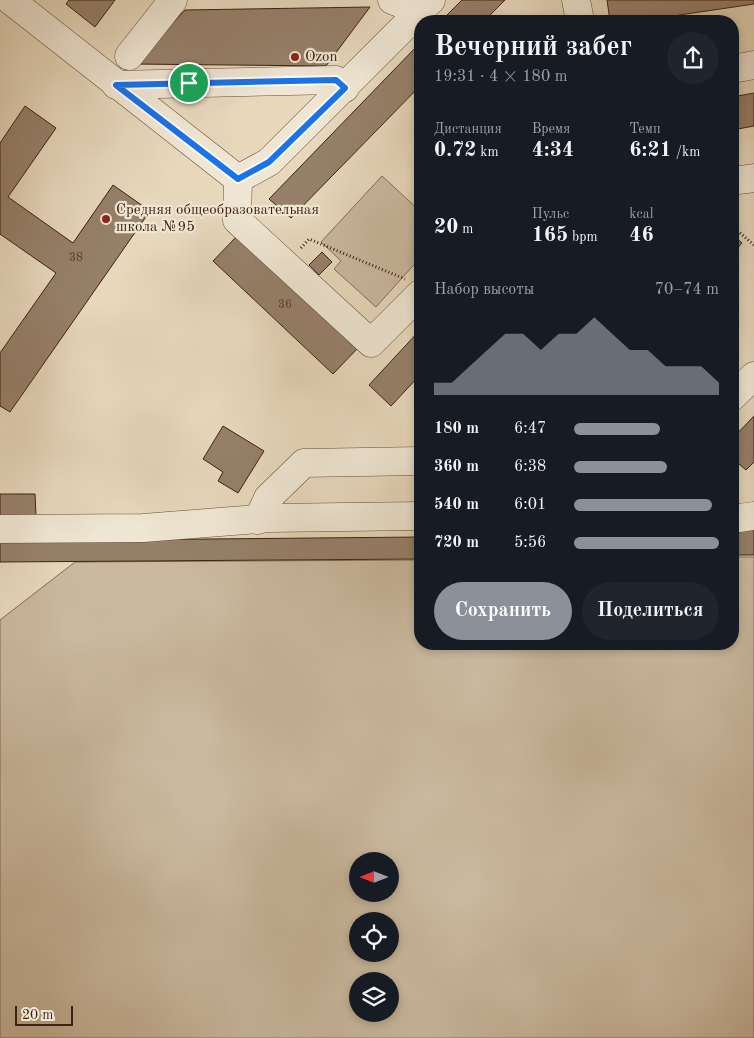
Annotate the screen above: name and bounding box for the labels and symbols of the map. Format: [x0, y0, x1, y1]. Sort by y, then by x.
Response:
place label: Ozon [305, 50, 338, 65]
marker: Ozon [289, 51, 301, 63]
pin [168, 62, 210, 104]
place label: Средняя общеобразовательная школа №95 [116, 203, 319, 235]
marker: Средняя общеобразовательная школа №95 [100, 213, 112, 225]
house number: 38 [69, 252, 83, 264]
house number: 36 [278, 299, 292, 311]
north arrow [349, 852, 399, 902]
scale bar [15, 1003, 72, 1026]

